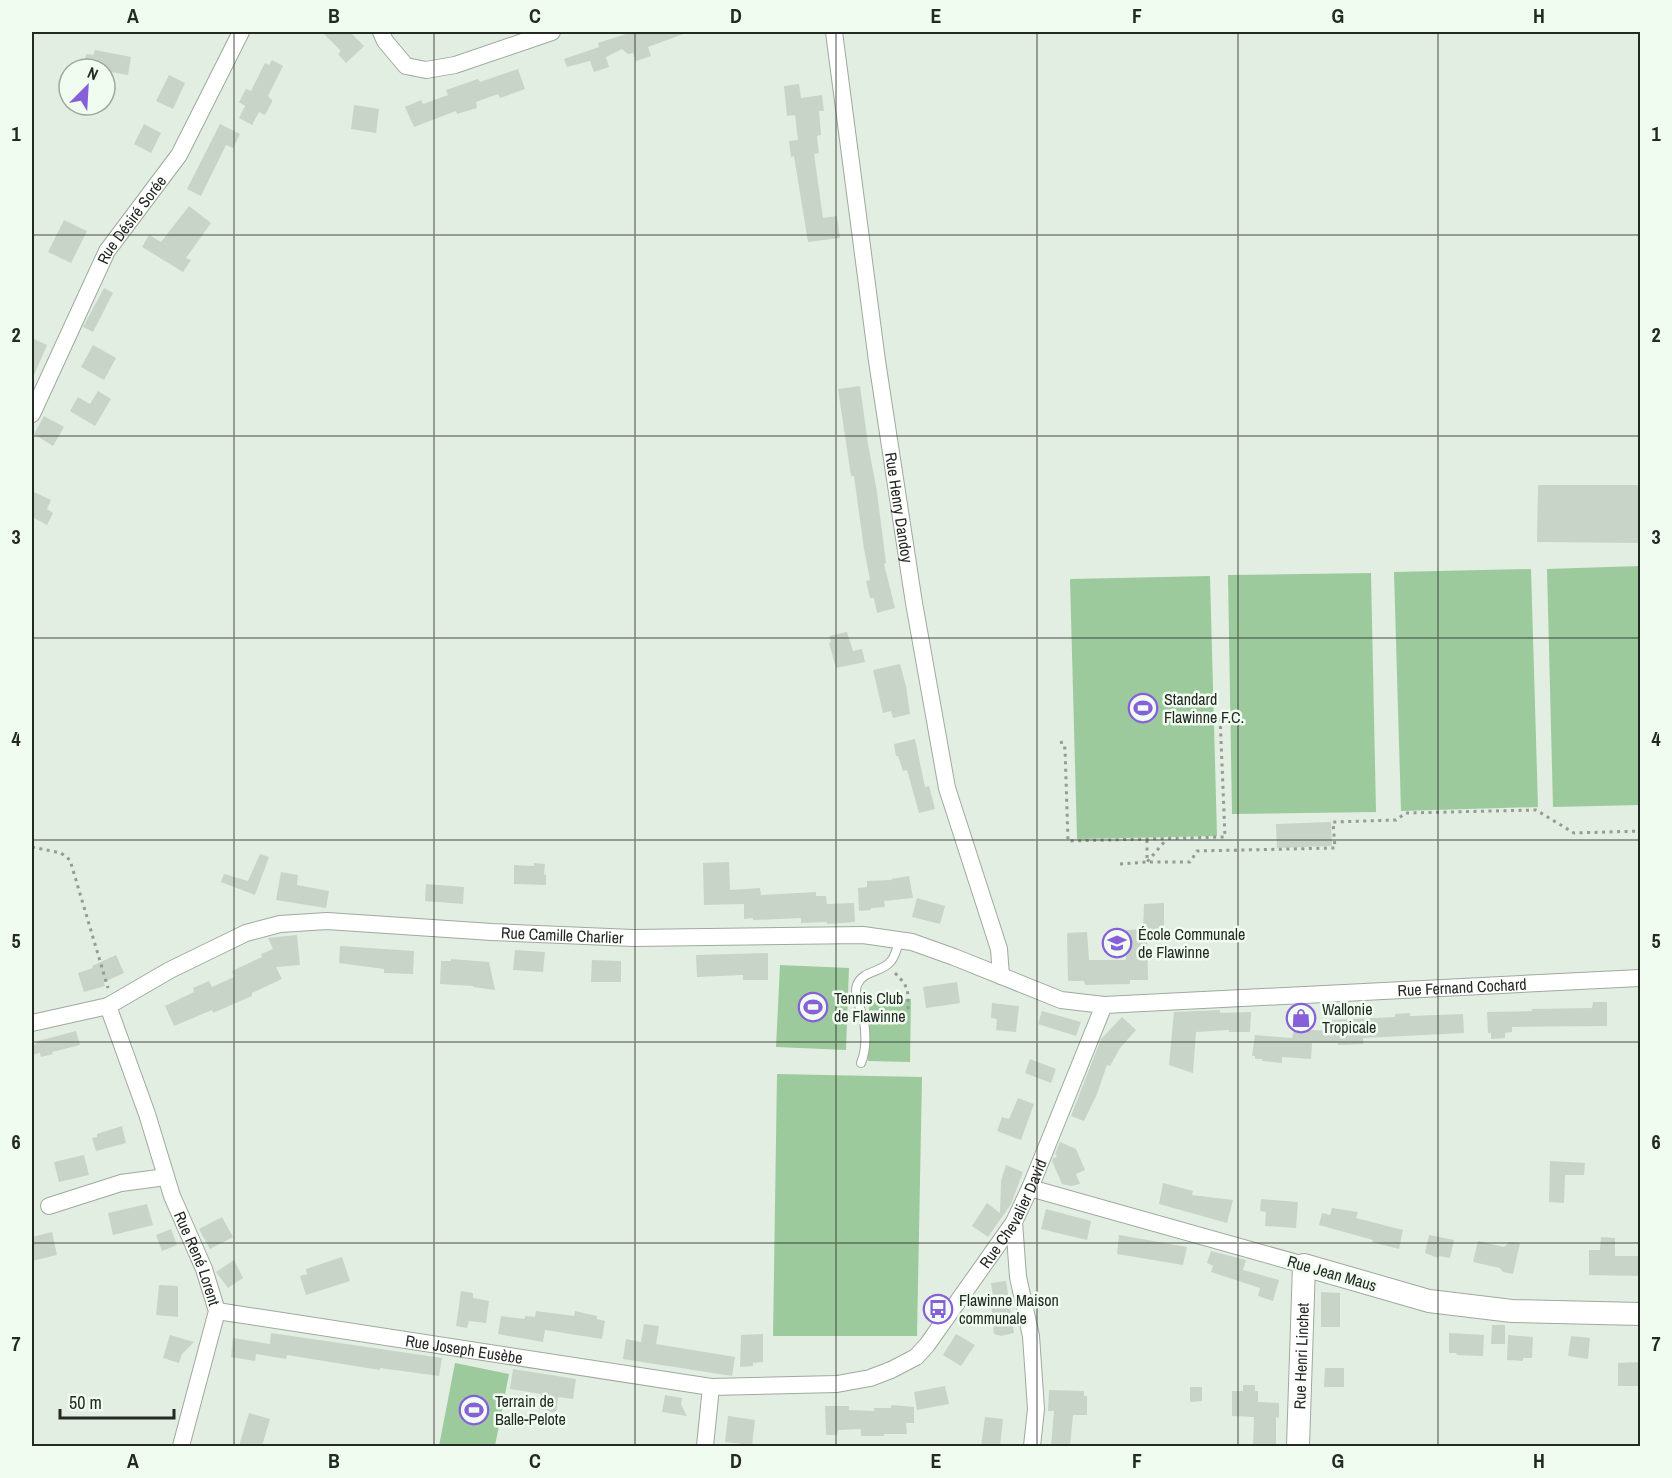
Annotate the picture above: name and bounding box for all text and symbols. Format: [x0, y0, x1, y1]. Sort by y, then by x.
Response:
text: A [127, 2, 139, 29]
text: B [328, 2, 340, 29]
text: C [529, 2, 541, 29]
text: D [730, 2, 742, 29]
text: E [931, 2, 942, 29]
text: F [1132, 2, 1142, 29]
text: G [1332, 2, 1344, 29]
text: H [1533, 2, 1545, 29]
north arrow [57, 57, 117, 117]
text: N [84, 61, 102, 85]
text: 1 [11, 120, 21, 147]
text: 1 [1651, 120, 1661, 147]
street label: Rue Désiré Sorée [92, 171, 171, 267]
text: 2 [11, 321, 21, 348]
text: 2 [1651, 321, 1661, 348]
street label: Rue Henry Dandoy [880, 451, 919, 565]
text: 3 [11, 523, 21, 550]
text: 3 [1651, 523, 1661, 550]
place label: Standard Flawinne F.C. [1164, 688, 1244, 728]
sports icon: Standard Flawinne F.C. [1127, 692, 1159, 724]
text: 4 [11, 725, 21, 752]
text: 4 [1651, 725, 1661, 752]
street label: Rue Camille Charlier [500, 921, 625, 949]
place label: École Communale de Flawinne [1138, 923, 1245, 963]
text: 5 [11, 927, 21, 954]
school or university icon: École Communale de Flawinne [1101, 927, 1133, 959]
text: 5 [1651, 927, 1661, 954]
street label: Rue Fernand Cochard [1397, 973, 1527, 1001]
place label: Tennis Club de Flawinne [834, 987, 905, 1027]
sports icon: Tennis Club de Flawinne [797, 991, 829, 1023]
place label: Wallonie Tropicale [1322, 998, 1376, 1038]
shop icon: Wallonie Tropicale [1285, 1002, 1317, 1034]
text: 6 [11, 1128, 21, 1155]
text: 6 [1651, 1128, 1661, 1155]
street label: Rue Chevalier David [974, 1156, 1052, 1272]
street label: Rue René Lorent [169, 1208, 226, 1309]
street label: Rue Jean Maus [1285, 1250, 1379, 1296]
place label: Flawinne Maison communale [959, 1289, 1059, 1329]
bus stop icon: Flawinne Maison communale [922, 1293, 954, 1325]
street label: Rue Henri Linchet [1288, 1302, 1314, 1410]
street label: Rue Joseph Eusèbe [404, 1329, 524, 1369]
text: 7 [11, 1330, 21, 1357]
text: 7 [1651, 1330, 1661, 1357]
scale bar [60, 1382, 174, 1420]
text: 50 m [69, 1390, 102, 1415]
place label: Terrain de Balle-Pelote [495, 1390, 566, 1430]
sports icon: Terrain de Balle-Pelote [458, 1394, 490, 1426]
text: A [127, 1447, 139, 1474]
text: B [328, 1447, 340, 1474]
text: C [529, 1447, 541, 1474]
text: D [730, 1447, 742, 1474]
text: E [931, 1447, 942, 1474]
text: F [1132, 1447, 1142, 1474]
text: G [1332, 1447, 1344, 1474]
text: H [1533, 1447, 1545, 1474]

